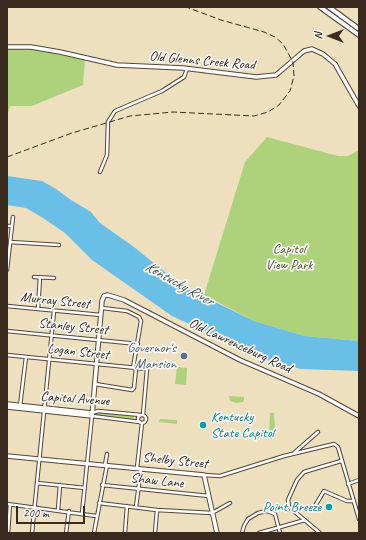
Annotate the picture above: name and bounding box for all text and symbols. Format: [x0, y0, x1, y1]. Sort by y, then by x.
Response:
north arrow [310, 16, 350, 56]
text: N [311, 33, 325, 39]
street label: Old Glenns Creek Road [149, 48, 255, 74]
park label: Capitol View Park [266, 241, 312, 274]
water label: Kentucky River [142, 258, 216, 310]
street label: Murray Street [20, 289, 90, 313]
street label: Stanley Street [37, 315, 109, 339]
street label: Old Lawrenceburg Road [186, 315, 294, 377]
street label: Logan Street [46, 340, 110, 364]
place label: Governor's Mansion [127, 340, 176, 372]
marker: Governor's Mansion [179, 351, 189, 361]
street label: Capital Avenue [40, 388, 110, 410]
place label: Kentucky State Capitol [211, 409, 274, 442]
marker: Kentucky State Capitol [198, 420, 208, 430]
street label: Shelby Street [142, 449, 208, 473]
street label: Shaw Lane [130, 470, 184, 492]
scale bar [18, 498, 87, 524]
place label: Point Breeze [263, 499, 321, 515]
marker: Point Breeze [324, 502, 334, 512]
text: 200 m [23, 505, 49, 521]

